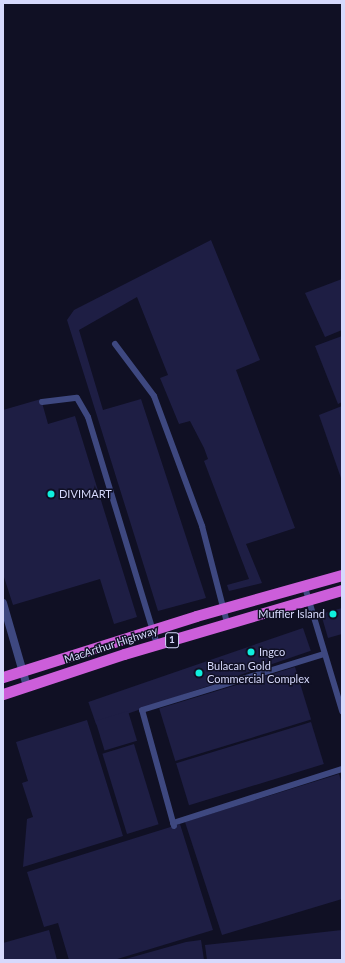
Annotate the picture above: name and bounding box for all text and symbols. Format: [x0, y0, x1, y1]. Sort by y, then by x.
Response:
place label: DIVIMART [59, 487, 112, 501]
marker: DIVIMART [46, 489, 56, 499]
place label: Muffler Island [258, 607, 325, 621]
marker: Muffler Island [328, 609, 338, 619]
street label: MacArthur Highway [63, 624, 159, 666]
road number: 1 [165, 632, 179, 648]
place label: Ingco [259, 645, 285, 659]
marker: Ingco [246, 647, 256, 657]
place label: Bulacan Gold Commercial Complex [207, 660, 309, 686]
marker: Bulacan Gold Commercial Complex [194, 668, 204, 678]

